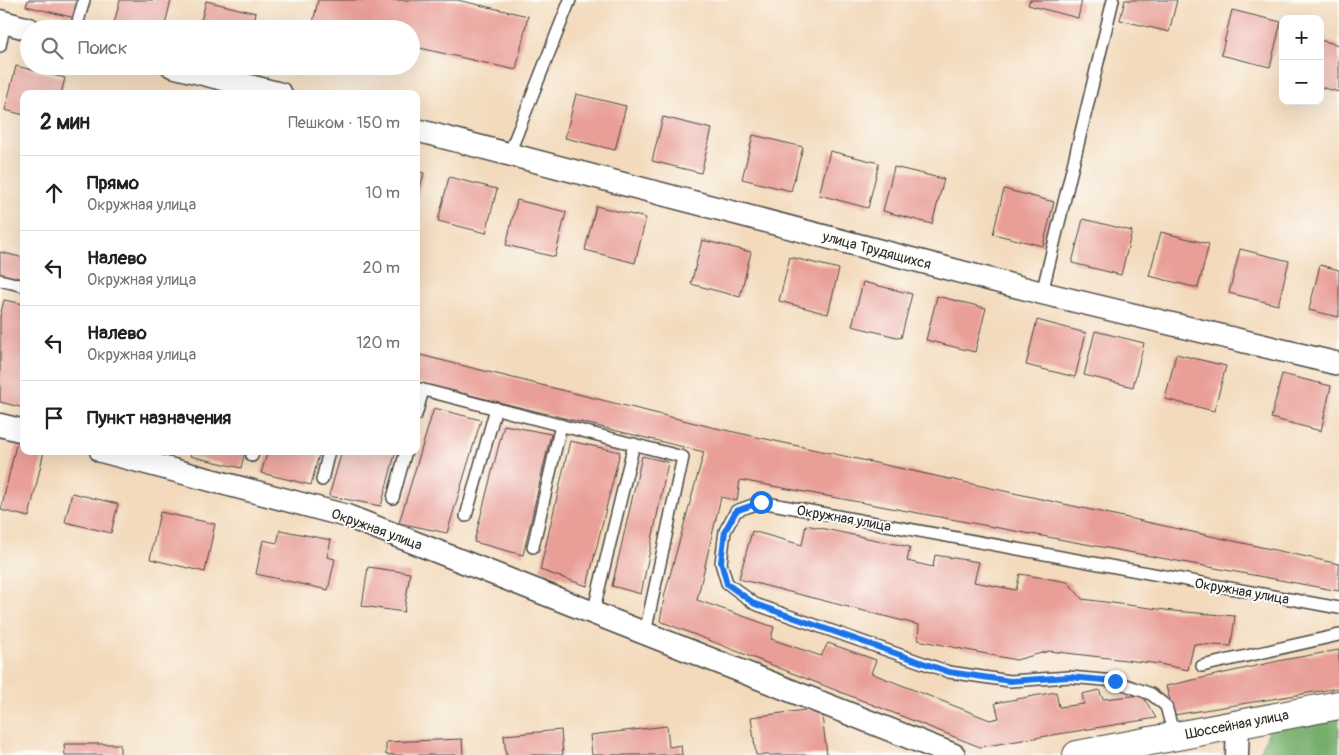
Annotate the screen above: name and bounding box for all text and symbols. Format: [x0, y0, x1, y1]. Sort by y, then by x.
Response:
map controls [1279, 15, 1324, 105]
button: + [1279, 15, 1324, 60]
search box [20, 20, 420, 75]
icon: search [38, 34, 66, 62]
text: Поиск [78, 36, 128, 60]
button: − [1279, 60, 1324, 105]
text: 2 мин [40, 109, 90, 136]
text: Пешком · 150 m [288, 113, 400, 133]
text: Прямо [87, 171, 139, 195]
icon: ahead [40, 179, 68, 207]
text: 10 m [365, 183, 400, 203]
text: Окружная улица [87, 195, 196, 215]
street label: улица Трудящихся [820, 228, 933, 273]
text: Налево [87, 246, 147, 270]
icon: left [40, 254, 68, 282]
text: 20 m [362, 258, 400, 278]
text: Окружная улица [87, 270, 196, 290]
text: Налево [87, 321, 147, 345]
icon: left [40, 329, 68, 357]
text: 120 m [356, 333, 400, 353]
text: Окружная улица [87, 345, 196, 365]
icon: arrive [40, 404, 68, 432]
text: Пункт назначения [87, 406, 231, 430]
route start [750, 491, 773, 514]
street label: Окружная улица [795, 502, 892, 535]
street label: Окружная улица [329, 505, 425, 554]
street label: Окружная улица [1193, 575, 1290, 608]
route end [1104, 670, 1127, 693]
street label: Шоссейная улица [1184, 706, 1290, 743]

